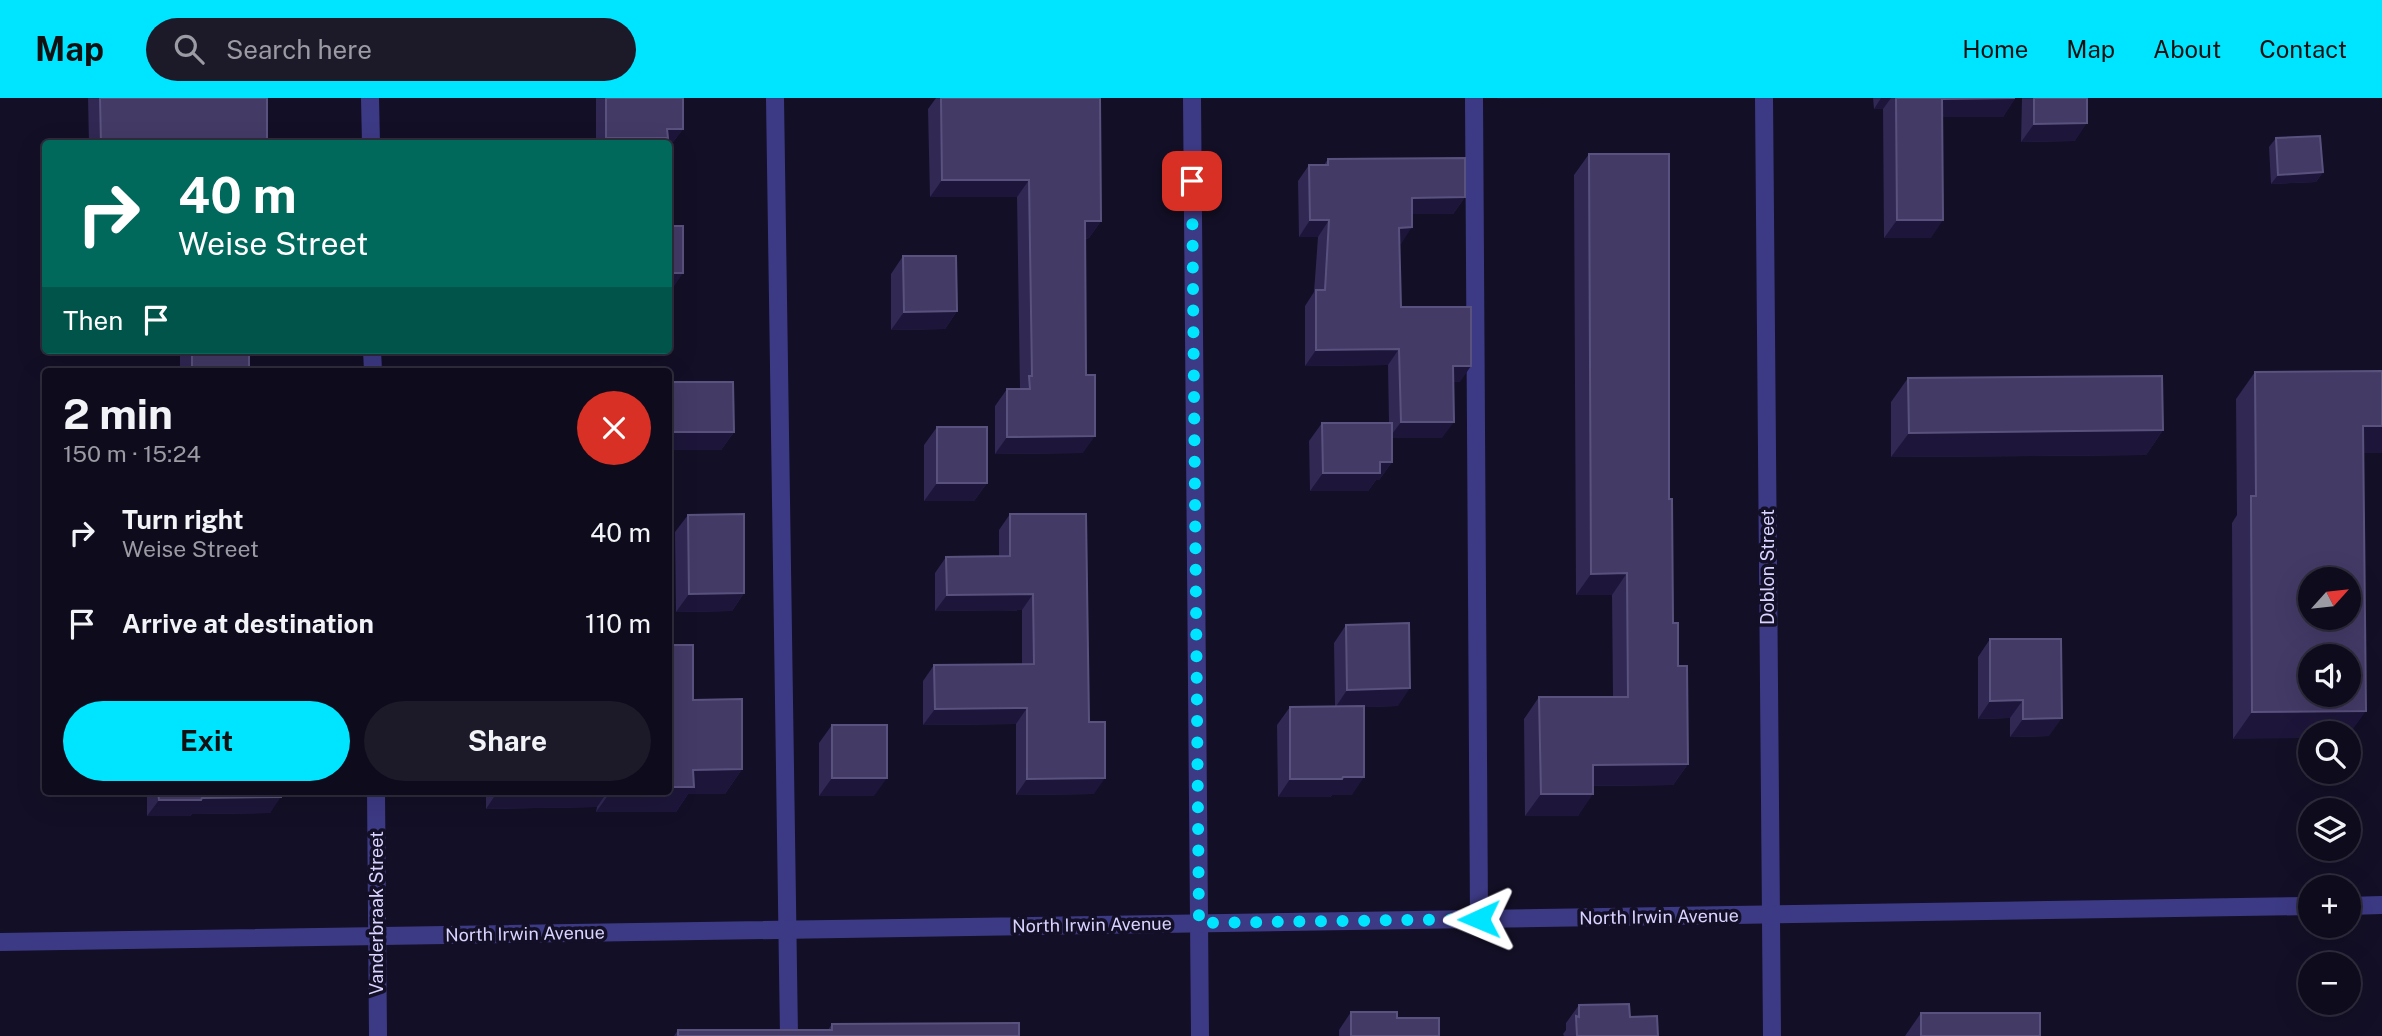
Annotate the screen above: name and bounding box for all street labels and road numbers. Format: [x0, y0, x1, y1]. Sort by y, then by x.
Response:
street label: Doblon Street [1757, 509, 1778, 625]
street label: Vanderbraak Street [366, 831, 387, 995]
street label: North Irwin Avenue [1579, 905, 1739, 928]
street label: North Irwin Avenue [1012, 913, 1172, 936]
street label: North Irwin Avenue [445, 922, 605, 945]

